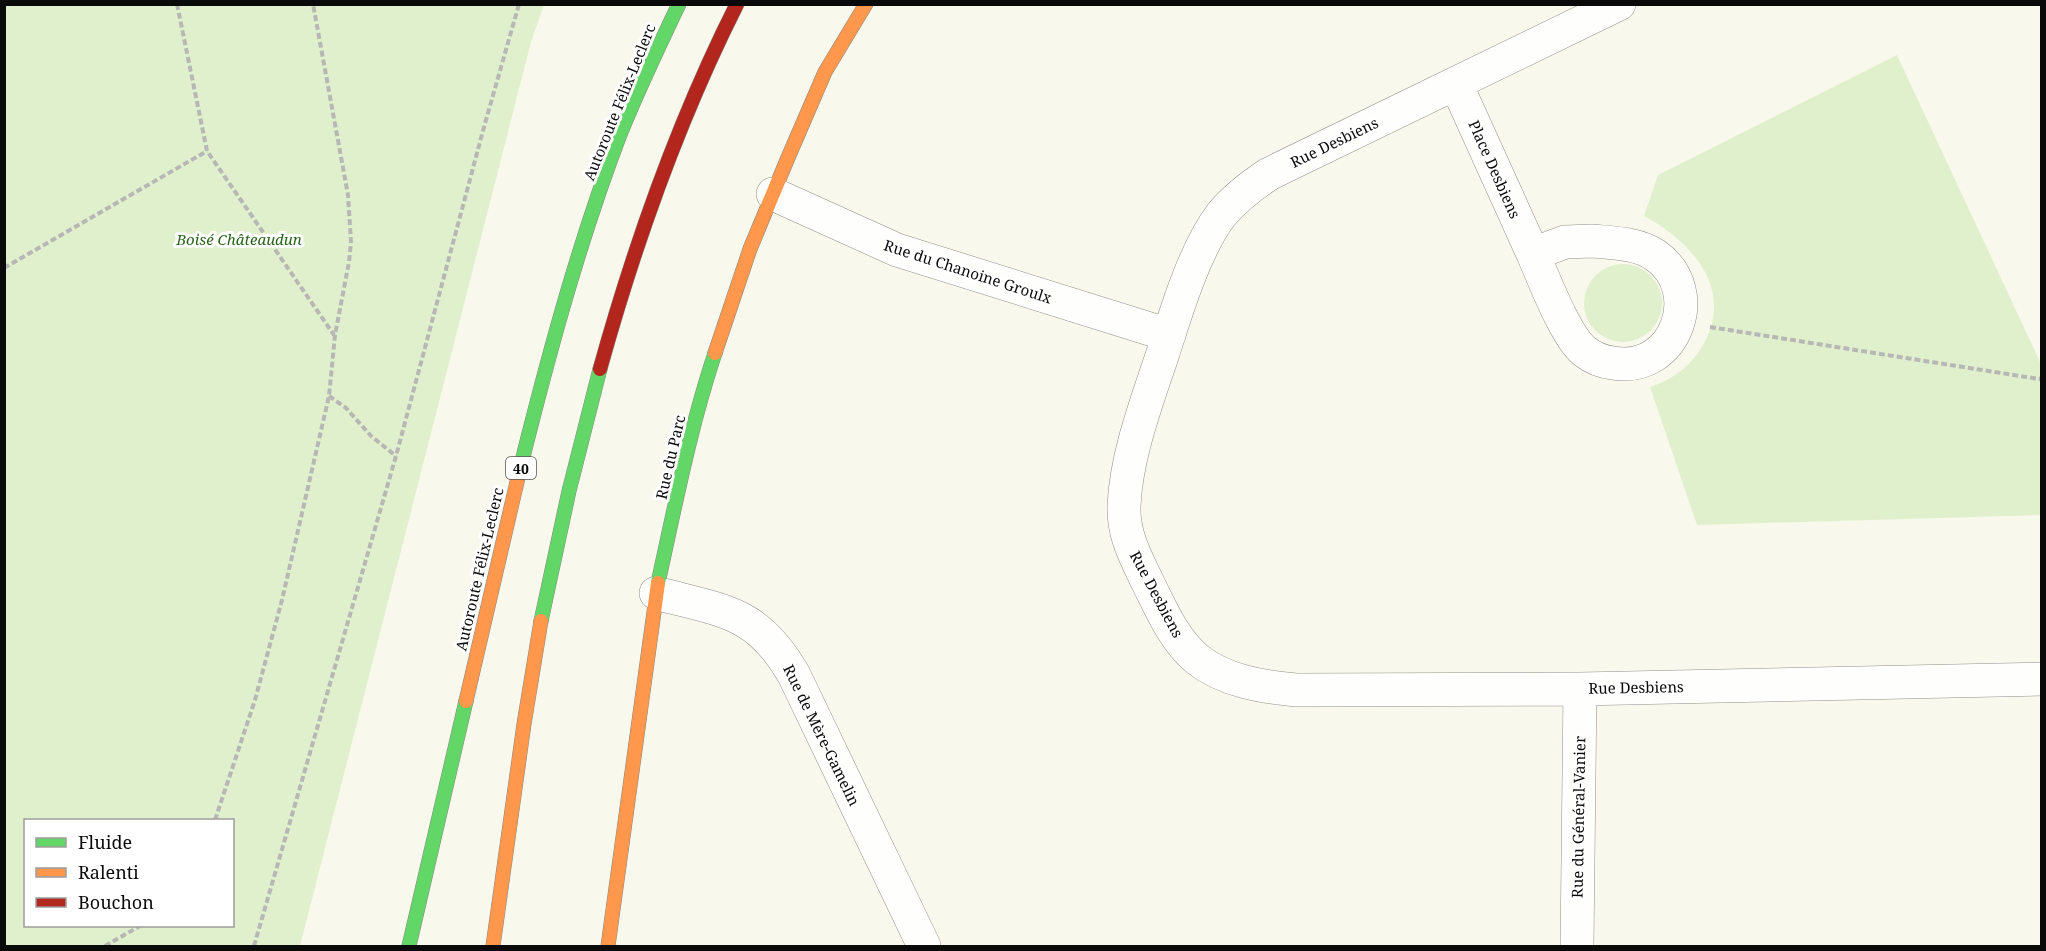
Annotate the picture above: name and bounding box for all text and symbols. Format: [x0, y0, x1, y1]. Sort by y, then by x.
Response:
street label: Autoroute Félix-Leclerc [578, 21, 660, 183]
street label: Rue Desbiens [1287, 112, 1381, 172]
street label: Place Desbiens [1464, 117, 1526, 222]
park label: Boisé Châteaudun [175, 229, 302, 249]
street label: Rue du Chanoine Groulx [882, 234, 1055, 308]
street label: Rue du Parc [651, 413, 689, 501]
road number: 40 [506, 457, 536, 479]
street label: Autoroute Félix-Leclerc [450, 485, 508, 653]
street label: Rue Desbiens [1126, 547, 1188, 641]
street label: Rue de Mère-Gamelin [779, 661, 865, 809]
street label: Rue Desbiens [1588, 676, 1684, 698]
street label: Rue du Général-Vanier [1567, 736, 1589, 898]
legend [24, 819, 234, 927]
text: Fluide [78, 830, 132, 854]
text: Ralenti [78, 860, 139, 884]
text: Bouchon [78, 890, 154, 914]

